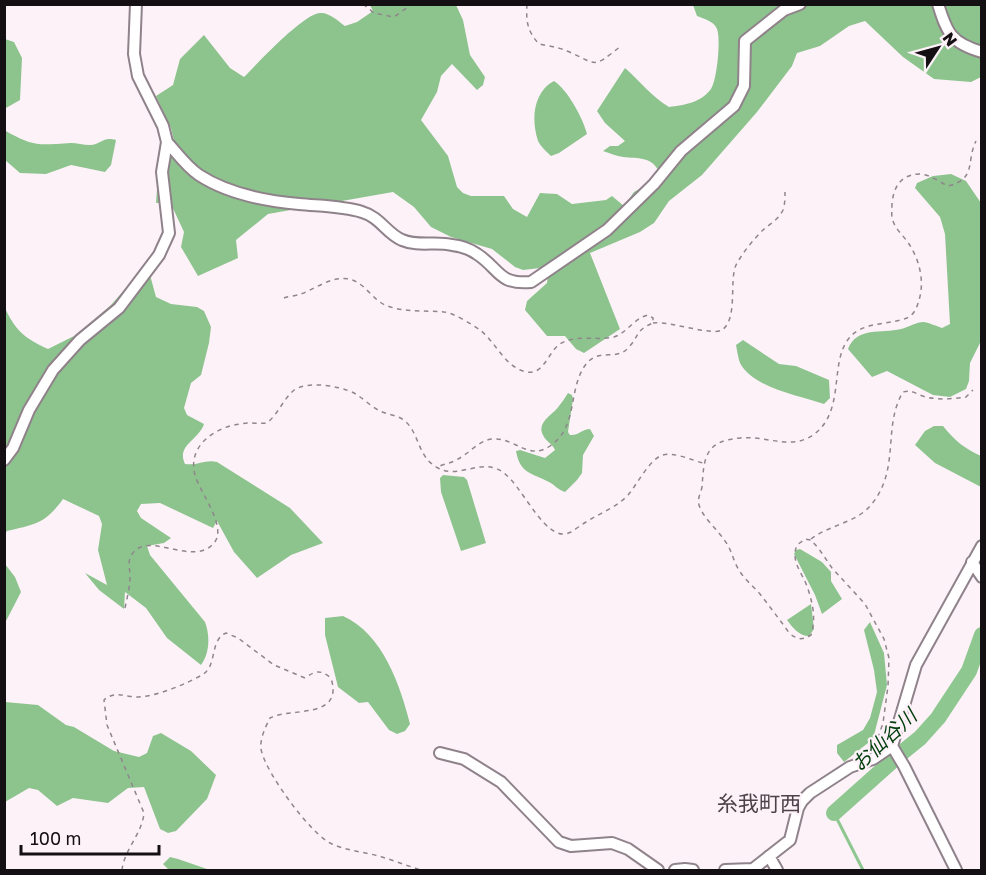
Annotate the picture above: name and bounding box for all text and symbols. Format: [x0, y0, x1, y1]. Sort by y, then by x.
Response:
north arrow [908, 18, 968, 78]
text: N [938, 28, 962, 50]
water label: お仙谷川 [846, 702, 922, 775]
district label: 糸我町西 [717, 790, 801, 816]
scale bar [21, 818, 159, 856]
text: 100 m [30, 827, 81, 849]

